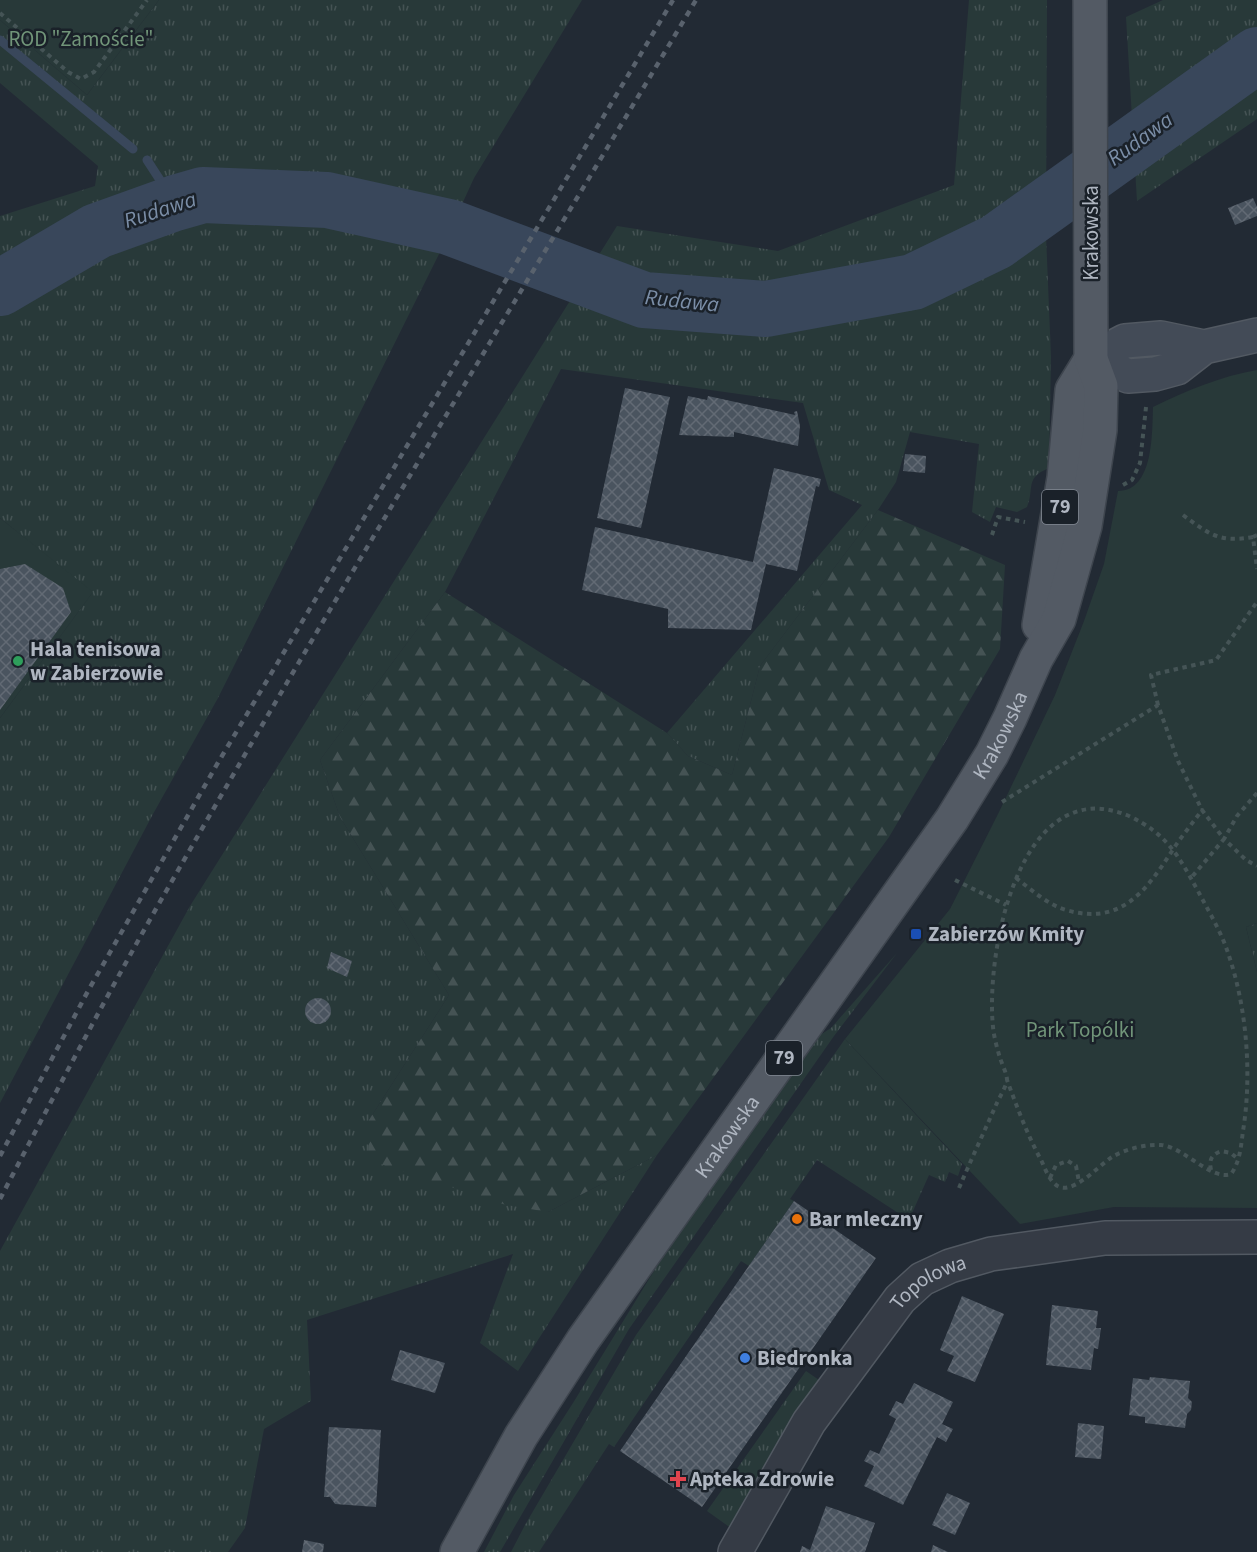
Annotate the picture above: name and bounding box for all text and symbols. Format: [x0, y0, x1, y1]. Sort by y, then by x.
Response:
park label: ROD "Zamoście" [8, 24, 154, 54]
water label: Rudawa [1100, 104, 1180, 174]
water label: Rudawa [120, 183, 201, 237]
street label: Krakowska [1076, 185, 1106, 281]
water label: Rudawa [643, 281, 721, 321]
road number: 79 [1042, 490, 1078, 524]
place label: Hala tenisowa w Zabierzowie [30, 634, 164, 688]
marker: Hala tenisowa w Zabierzowie [11, 654, 25, 668]
street label: Krakowska [965, 686, 1035, 785]
place label: Zabierzów Kmity [928, 919, 1084, 949]
marker: Zabierzów Kmity [909, 927, 923, 941]
park label: Park Topólki [1026, 1015, 1134, 1045]
road number: 79 [766, 1041, 802, 1075]
street label: Krakowska [687, 1089, 767, 1184]
place label: Bar mleczny [809, 1204, 923, 1234]
marker: Bar mleczny [790, 1212, 804, 1226]
street label: Topolowa [882, 1247, 970, 1316]
place label: Biedronka [757, 1343, 853, 1373]
marker: Biedronka [738, 1351, 752, 1365]
place label: Apteka Zdrowie [689, 1464, 834, 1494]
marker: Apteka Zdrowie [671, 1472, 685, 1486]

